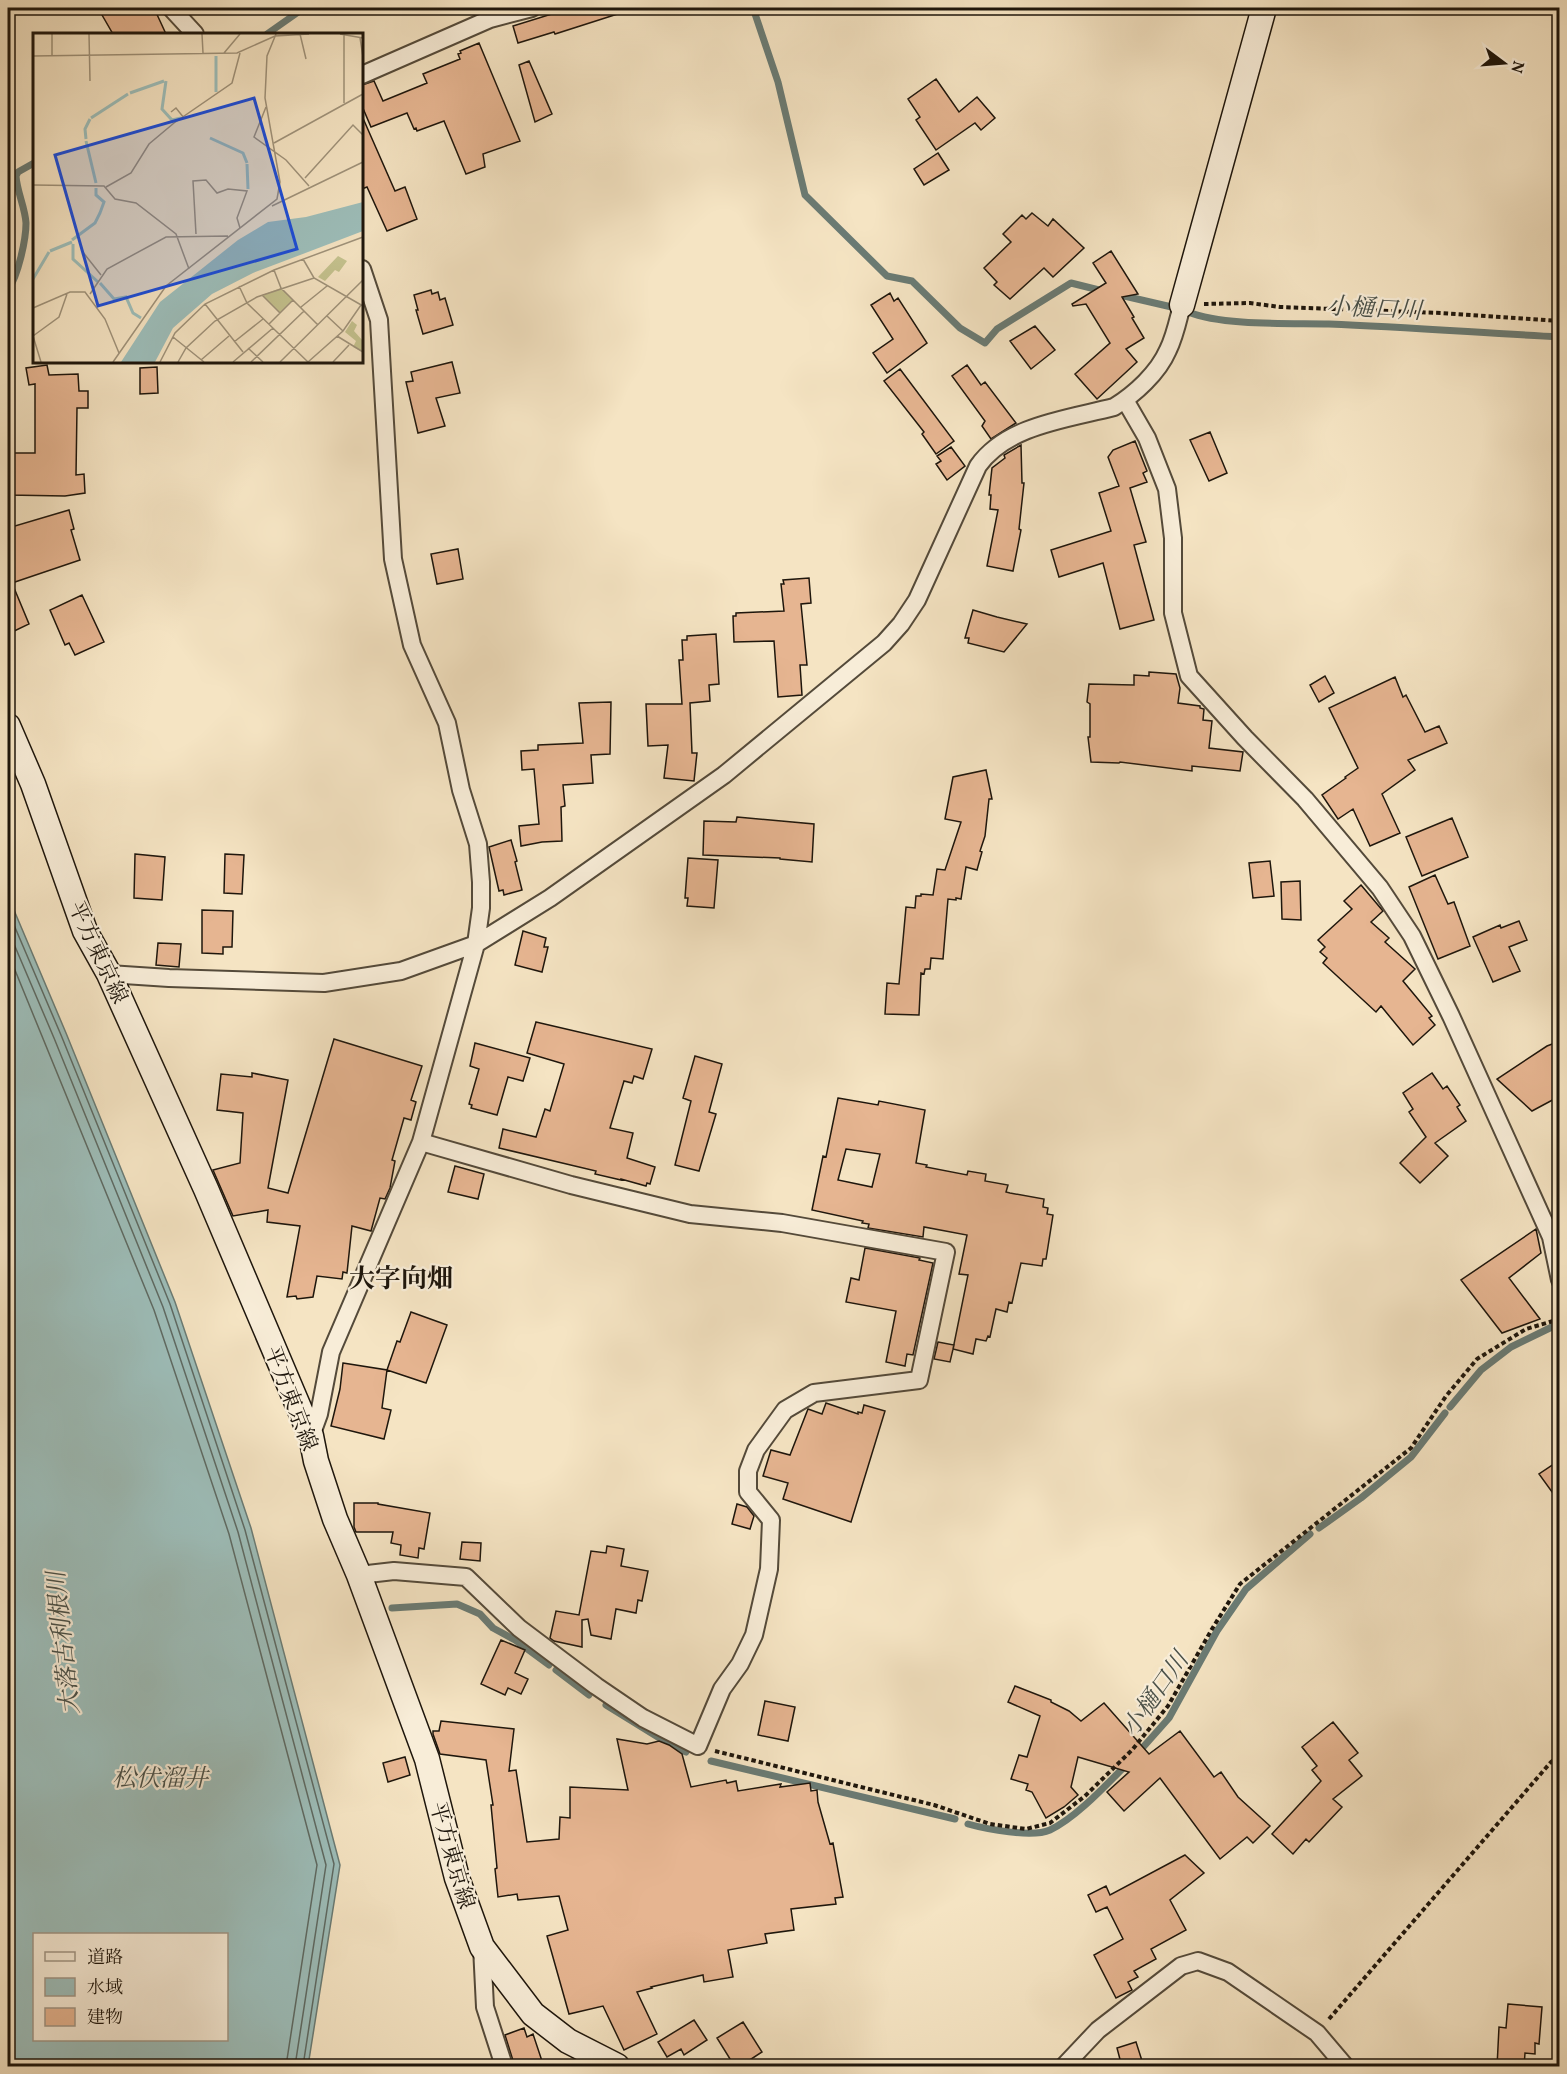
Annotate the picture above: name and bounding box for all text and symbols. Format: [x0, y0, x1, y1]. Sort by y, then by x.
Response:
inset map [33, 33, 363, 363]
north arrow [1474, 33, 1534, 93]
text: N [1504, 58, 1529, 76]
water label: 小樋口川 [1325, 291, 1426, 330]
street label: 平方東京線 [59, 897, 134, 1009]
district label: 大字向畑 [349, 1262, 453, 1298]
street label: 平方東京線 [255, 1342, 324, 1456]
water label: 大落古利根川 [40, 1566, 89, 1716]
water label: 小樋口川 [1115, 1644, 1200, 1744]
water label: 松伏溜井 [112, 1763, 210, 1797]
street label: 平方東京線 [421, 1799, 481, 1913]
legend [33, 1933, 228, 2041]
text: 道路 [87, 1946, 123, 1971]
text: 水域 [87, 1976, 123, 2001]
text: 建物 [87, 2006, 123, 2031]

